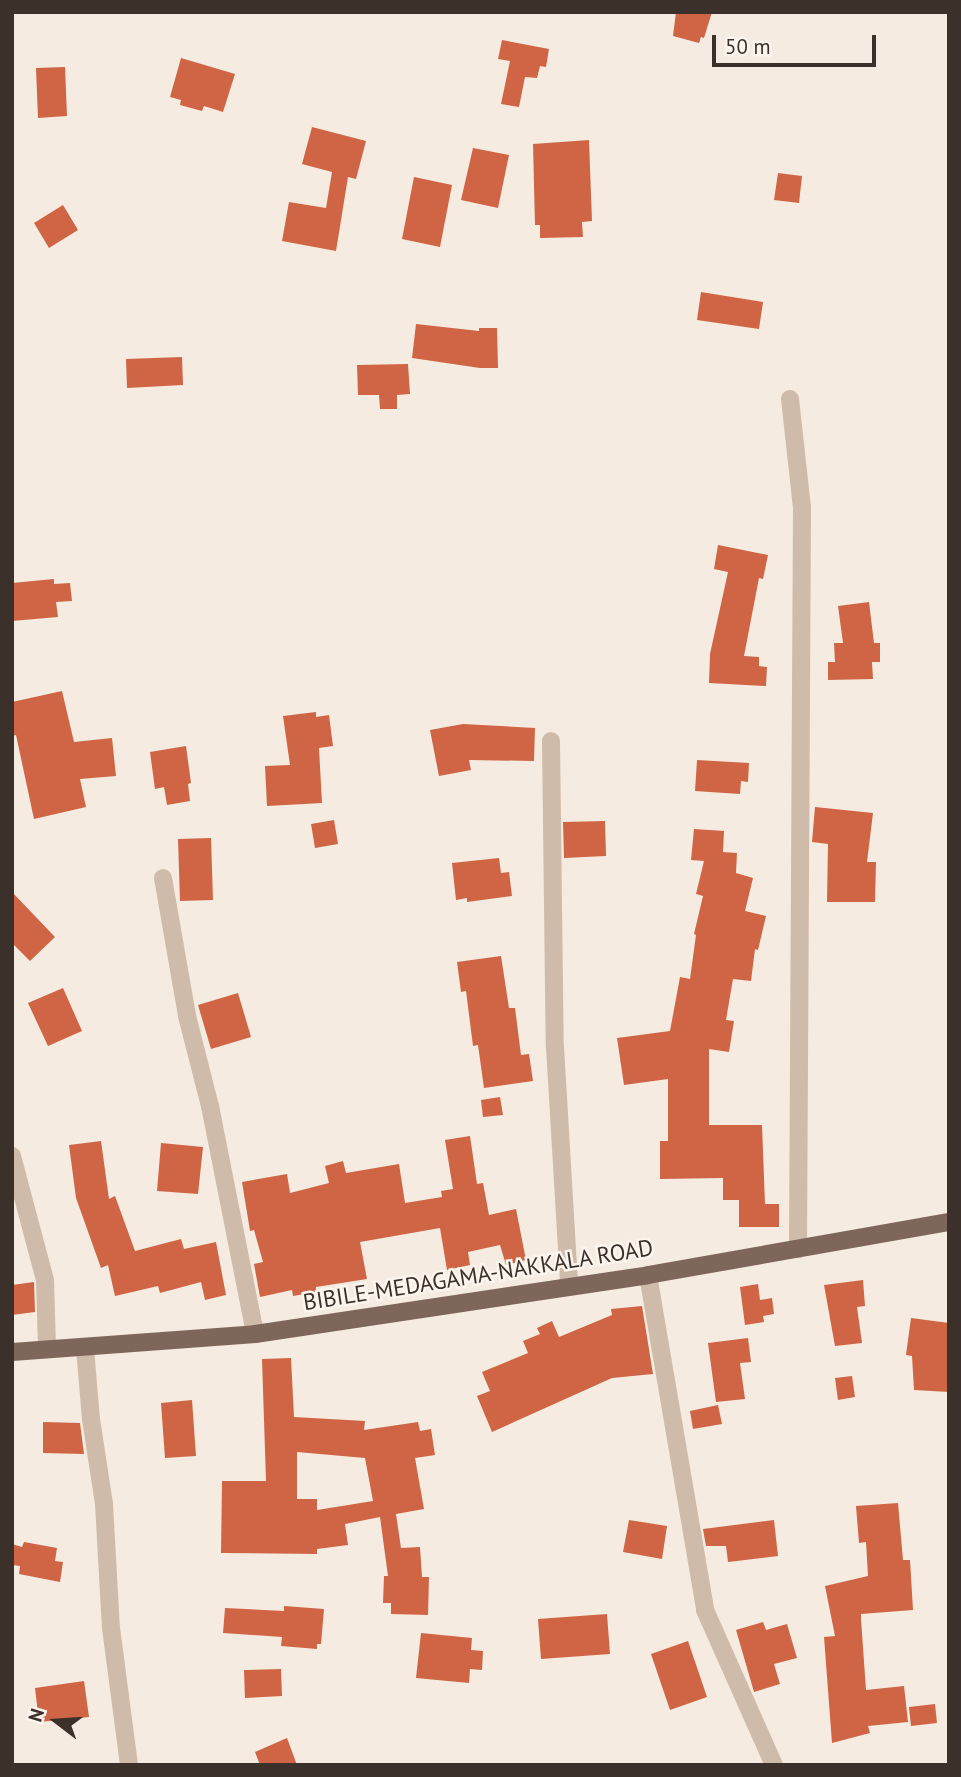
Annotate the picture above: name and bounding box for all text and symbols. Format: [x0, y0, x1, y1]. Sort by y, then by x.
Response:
scale bar [716, 21, 880, 65]
text: 50 m [725, 33, 771, 60]
street label: BIBILE-MEDAGAMA-NAKKALA ROAD [301, 1234, 655, 1316]
north arrow [21, 1686, 91, 1756]
text: N [23, 1705, 49, 1724]

